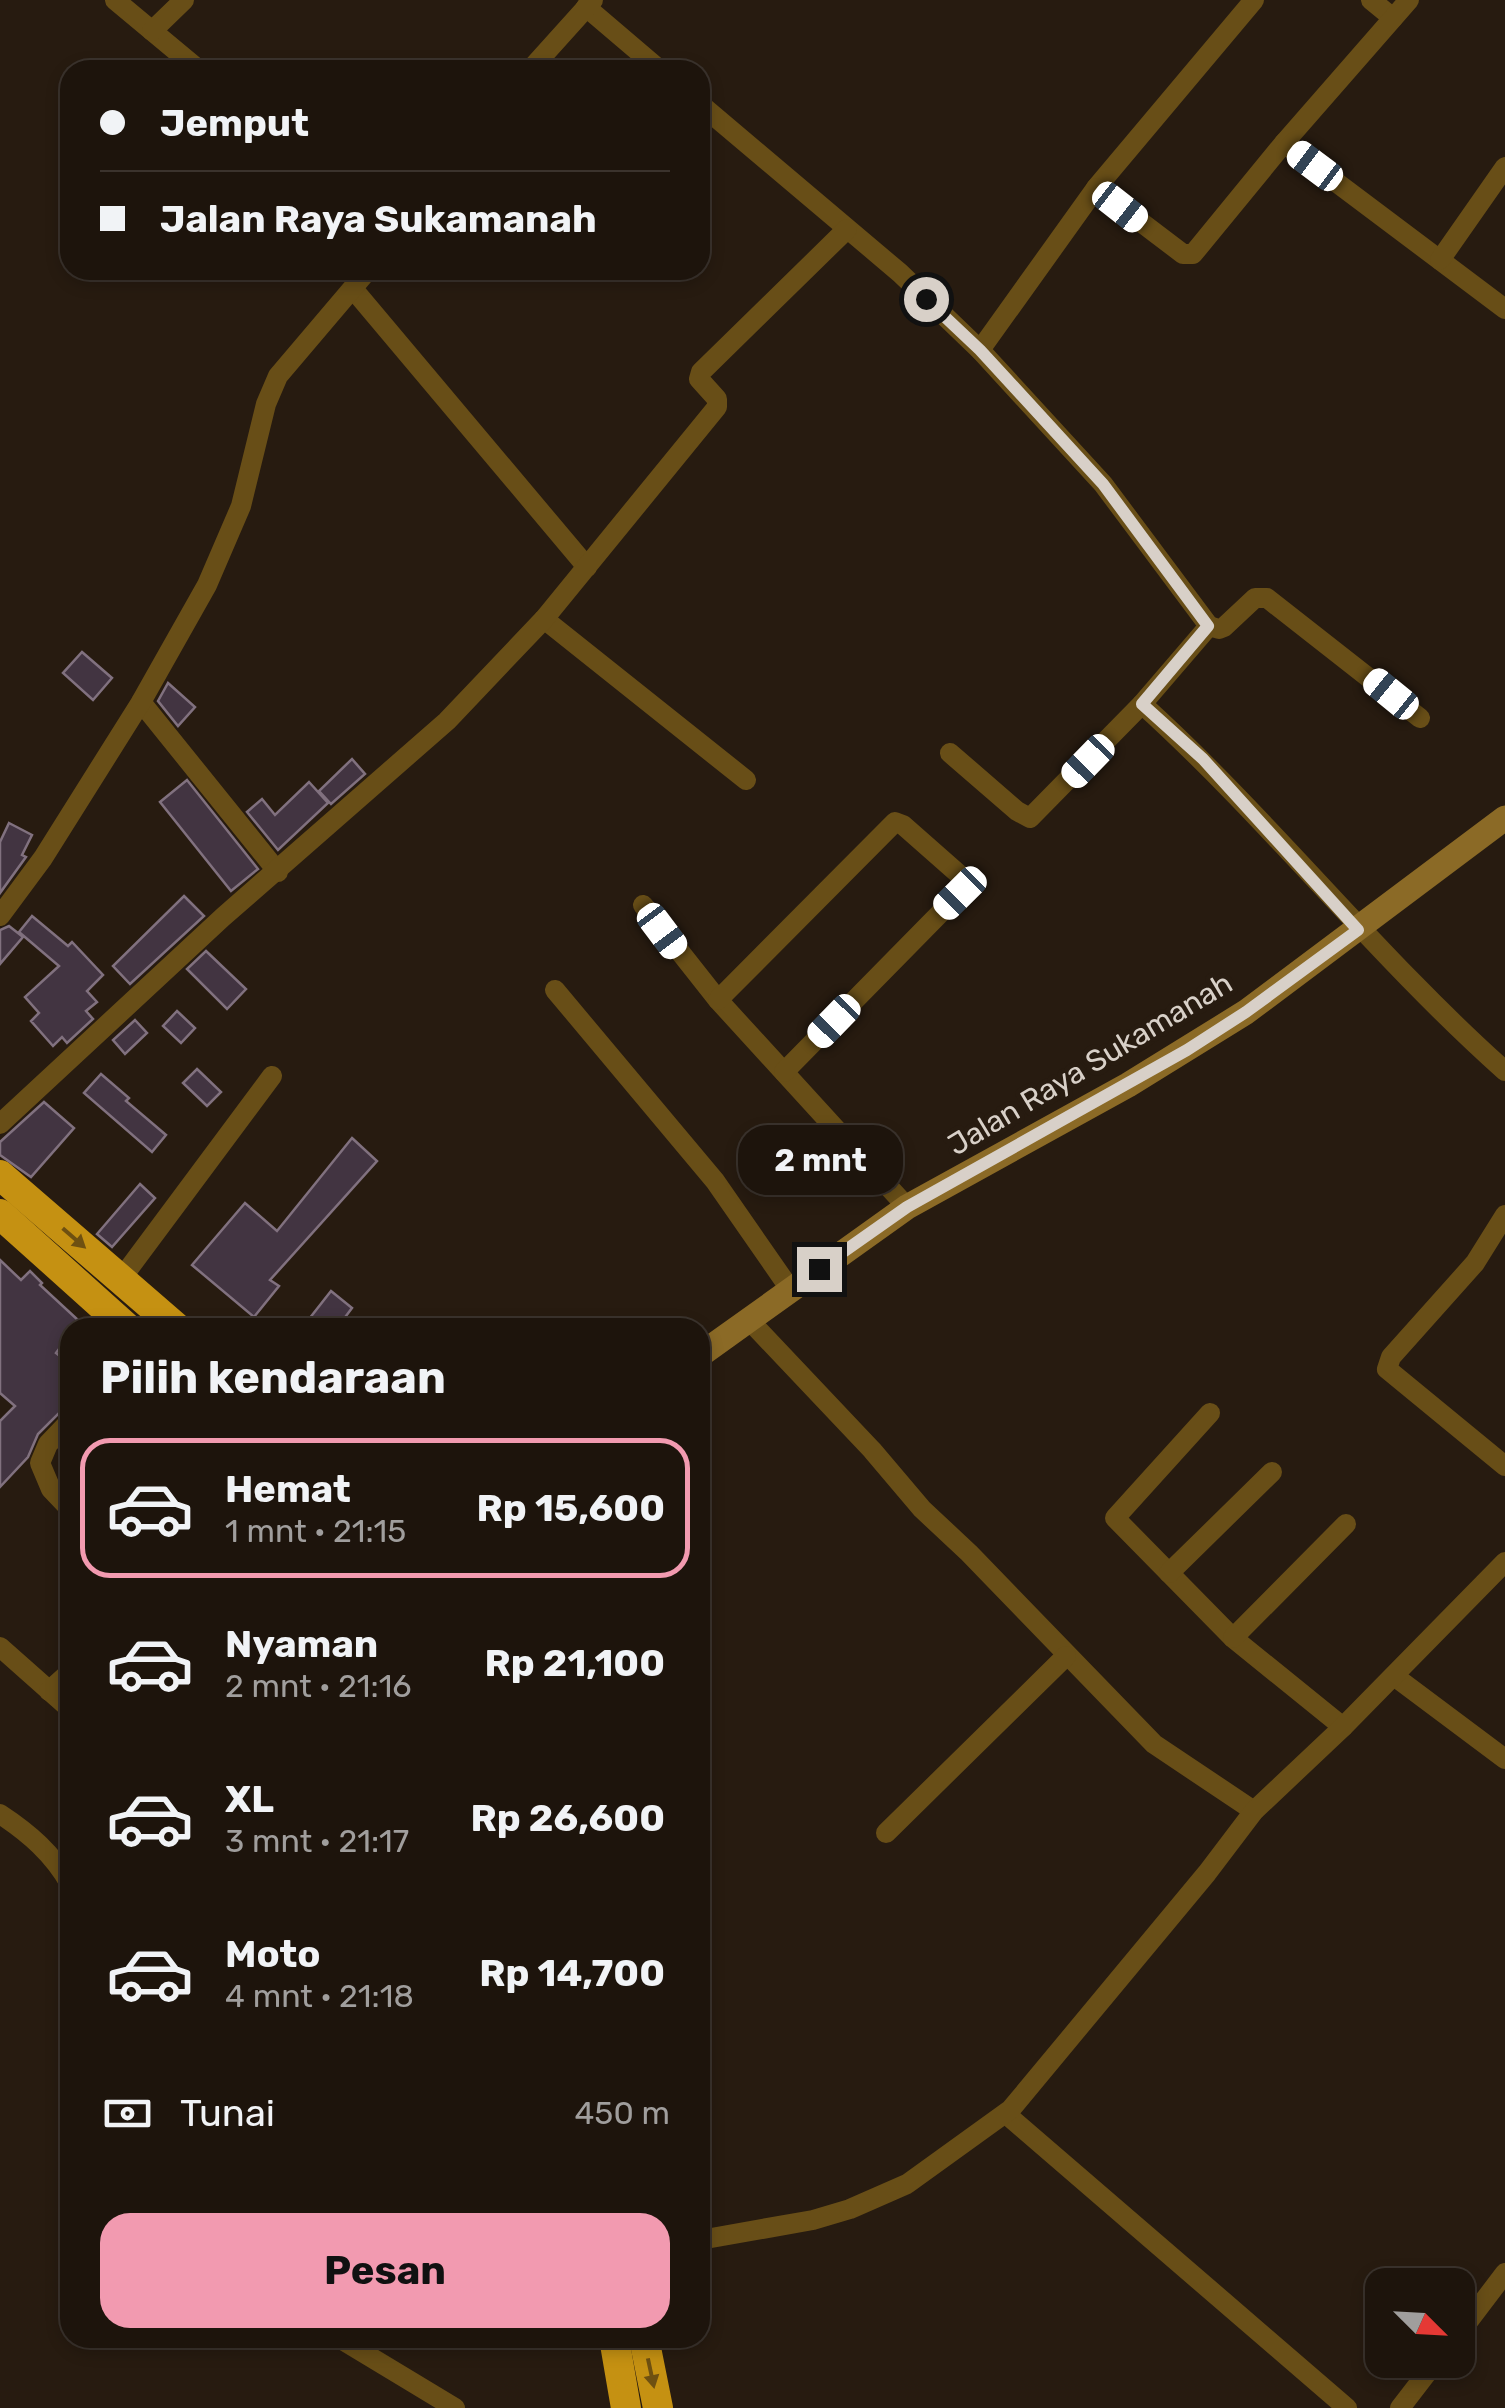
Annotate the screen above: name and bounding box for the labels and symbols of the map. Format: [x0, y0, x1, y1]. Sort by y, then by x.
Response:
car [1282, 136, 1348, 196]
car [1087, 177, 1153, 237]
route start [904, 277, 949, 322]
car [1358, 663, 1424, 725]
car [1056, 729, 1120, 793]
car [928, 861, 992, 925]
car [632, 898, 692, 964]
street label: Jalan Raya Sukamanah [941, 965, 1239, 1163]
car [802, 989, 866, 1053]
callout: 2 mnt [736, 1124, 902, 1194]
one-way arrow [61, 1226, 86, 1248]
route end [797, 1247, 842, 1292]
north arrow [1365, 2268, 1475, 2378]
one-way arrow [644, 2358, 660, 2389]

